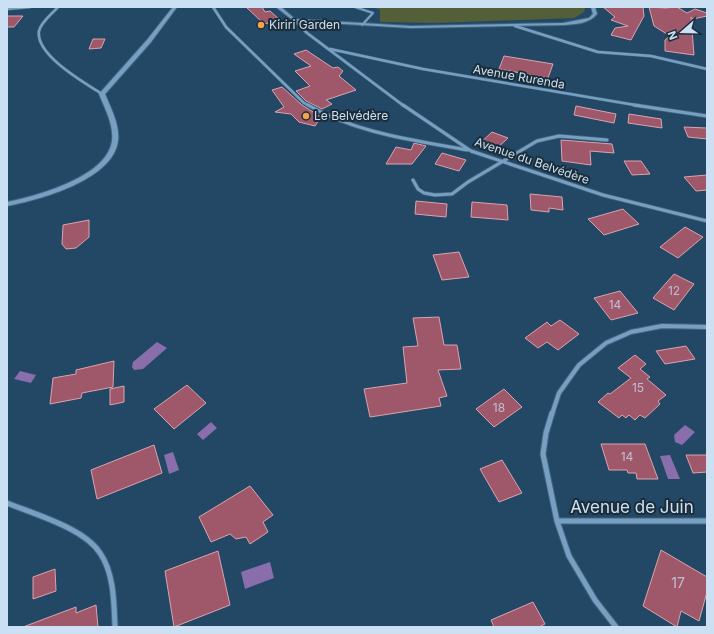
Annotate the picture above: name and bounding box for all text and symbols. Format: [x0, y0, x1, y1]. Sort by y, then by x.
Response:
north arrow [662, 12, 702, 52]
place label: Kiriri Garden [269, 17, 340, 32]
marker: Kiriri Garden [256, 20, 266, 30]
text: N [665, 29, 681, 42]
street label: Avenue Rurenda [472, 61, 566, 92]
place label: Le Belvédère [314, 108, 388, 123]
marker: Le Belvédère [301, 111, 311, 121]
street label: Avenue du Belvédère [473, 134, 591, 187]
house number: 12 [668, 283, 680, 298]
house number: 14 [609, 297, 622, 312]
house number: 15 [632, 380, 644, 395]
house number: 18 [493, 400, 505, 415]
house number: 14 [621, 449, 634, 464]
street label: Avenue de Juin [570, 497, 694, 517]
house number: 17 [671, 574, 685, 591]

